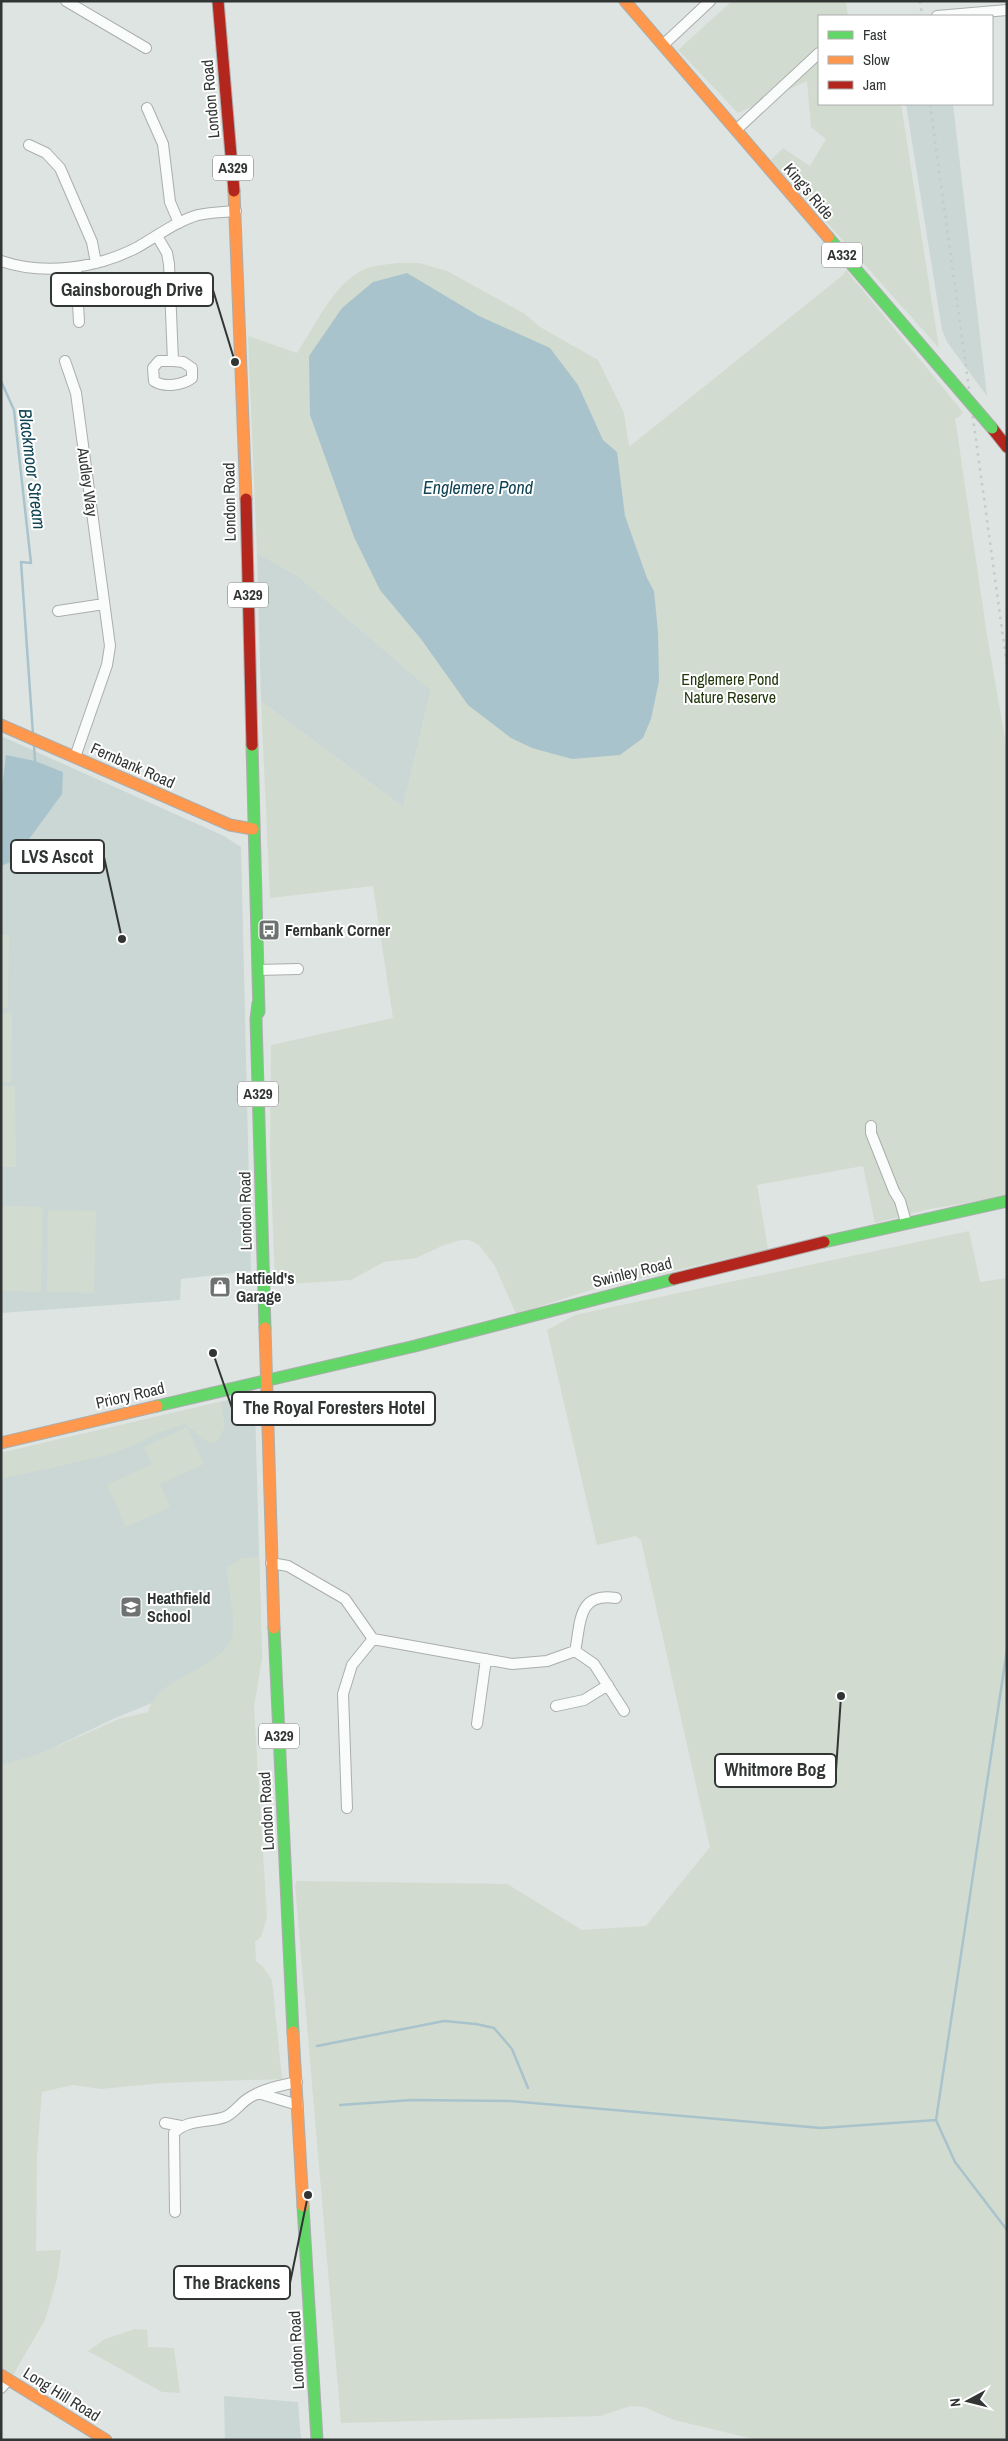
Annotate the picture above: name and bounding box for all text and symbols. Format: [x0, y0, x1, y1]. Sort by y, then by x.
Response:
legend [818, 15, 993, 105]
text: Fast [863, 24, 887, 45]
text: Slow [863, 49, 890, 70]
street label: London Road [196, 59, 224, 139]
text: Jam [863, 74, 886, 95]
road number: A329 [213, 156, 253, 180]
street label: King's Ride [779, 158, 839, 224]
road number: A332 [822, 242, 862, 268]
callout: Gainsborough Drive [51, 273, 213, 306]
text: Gainsborough Drive [61, 277, 203, 302]
water label: Blackmoor Stream [13, 407, 52, 531]
street label: Audley Way [72, 445, 104, 518]
street label: London Road [217, 462, 241, 542]
water label: Englemere Pond [423, 475, 534, 500]
road number: A329 [228, 582, 268, 608]
park label: Englemere Pond Nature Reserve [681, 668, 779, 708]
street label: Fernbank Road [88, 737, 178, 793]
callout: LVS Ascot [11, 840, 104, 873]
text: LVS Ascot [21, 844, 93, 869]
bus stop icon: Fernbank Corner [257, 918, 281, 942]
place label: Fernbank Corner [285, 919, 391, 941]
road number: A329 [238, 1082, 278, 1106]
street label: London Road [233, 1171, 257, 1251]
street label: Swinley Road [590, 1252, 674, 1292]
place label: Hatfield's Garage [236, 1267, 295, 1307]
shop icon: Hatfield's Garage [208, 1275, 232, 1299]
street label: Priory Road [93, 1376, 167, 1414]
callout: The Royal Foresters Hotel [232, 1392, 435, 1425]
text: The Royal Foresters Hotel [243, 1395, 425, 1420]
place label: Heathfield School [147, 1587, 210, 1627]
school or university icon: Heathfield School [119, 1595, 143, 1619]
road number: A329 [259, 1724, 299, 1748]
callout: Whitmore Bog [715, 1754, 836, 1787]
text: Whitmore Bog [725, 1757, 825, 1782]
street label: London Road [253, 1771, 279, 1851]
callout: The Brackens [174, 2266, 290, 2299]
text: The Brackens [184, 2270, 280, 2295]
street label: London Road [283, 2310, 309, 2390]
street label: Long Hill Road [19, 2362, 105, 2426]
north arrow [943, 2376, 993, 2426]
text: N [946, 2397, 965, 2408]

